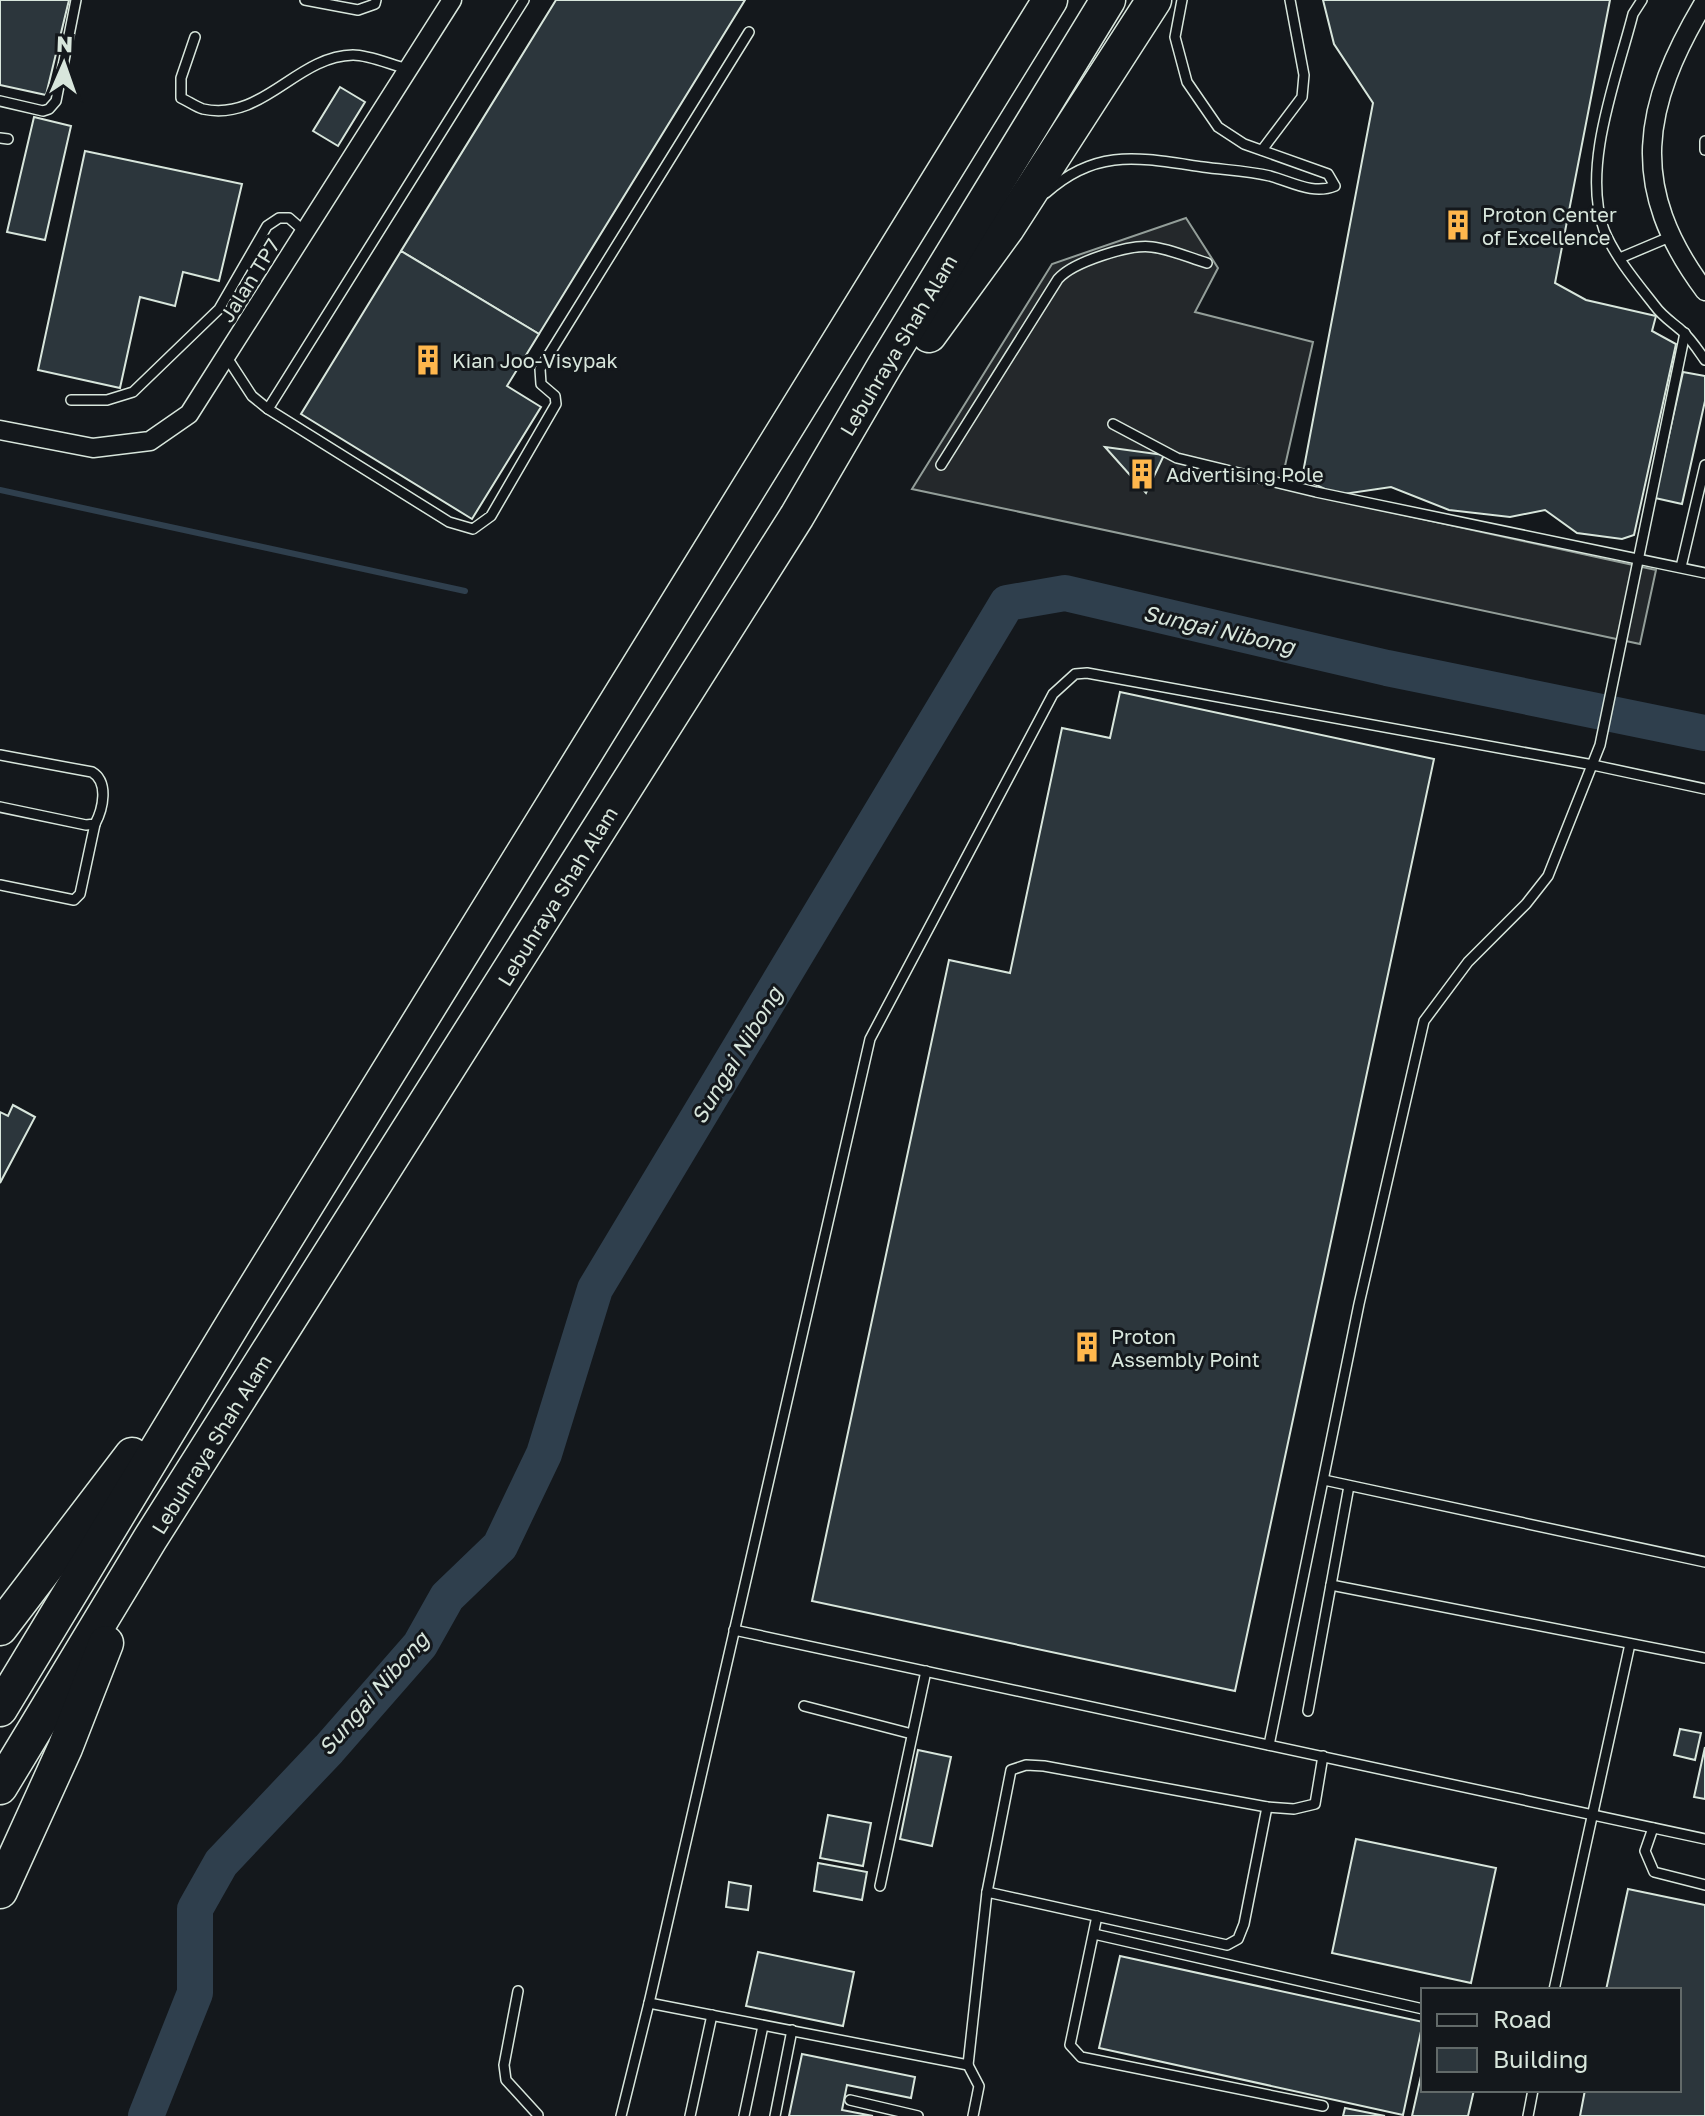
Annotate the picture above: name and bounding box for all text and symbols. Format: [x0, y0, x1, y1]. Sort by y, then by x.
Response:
north arrow [24, 24, 104, 104]
text: N [56, 30, 74, 57]
place label: Proton Center of Excellence [1482, 202, 1617, 249]
building icon: Proton Center of Excellence [1441, 208, 1475, 242]
street label: Jalan TP7 [214, 234, 284, 326]
street label: Lebuhraya Shah Alam [834, 250, 962, 440]
building icon: Kian Joo-Visypak [411, 343, 445, 377]
place label: Kian Joo-Visypak [452, 348, 618, 372]
building icon: Advertising Pole [1125, 457, 1159, 491]
place label: Advertising Pole [1166, 462, 1324, 486]
water label: Sungai Nibong [1141, 598, 1299, 660]
street label: Lebuhraya Shah Alam [492, 802, 622, 990]
water label: Sungai Nibong [685, 980, 788, 1128]
place label: Proton Assembly Point [1111, 1324, 1260, 1371]
building icon: Proton Assembly Point [1070, 1330, 1104, 1364]
street label: Lebuhraya Shah Alam [146, 1350, 276, 1538]
water label: Sungai Nibong [312, 1625, 435, 1760]
legend [1421, 1988, 1681, 2092]
text: Road [1493, 2004, 1552, 2033]
text: Building [1493, 2044, 1588, 2073]

